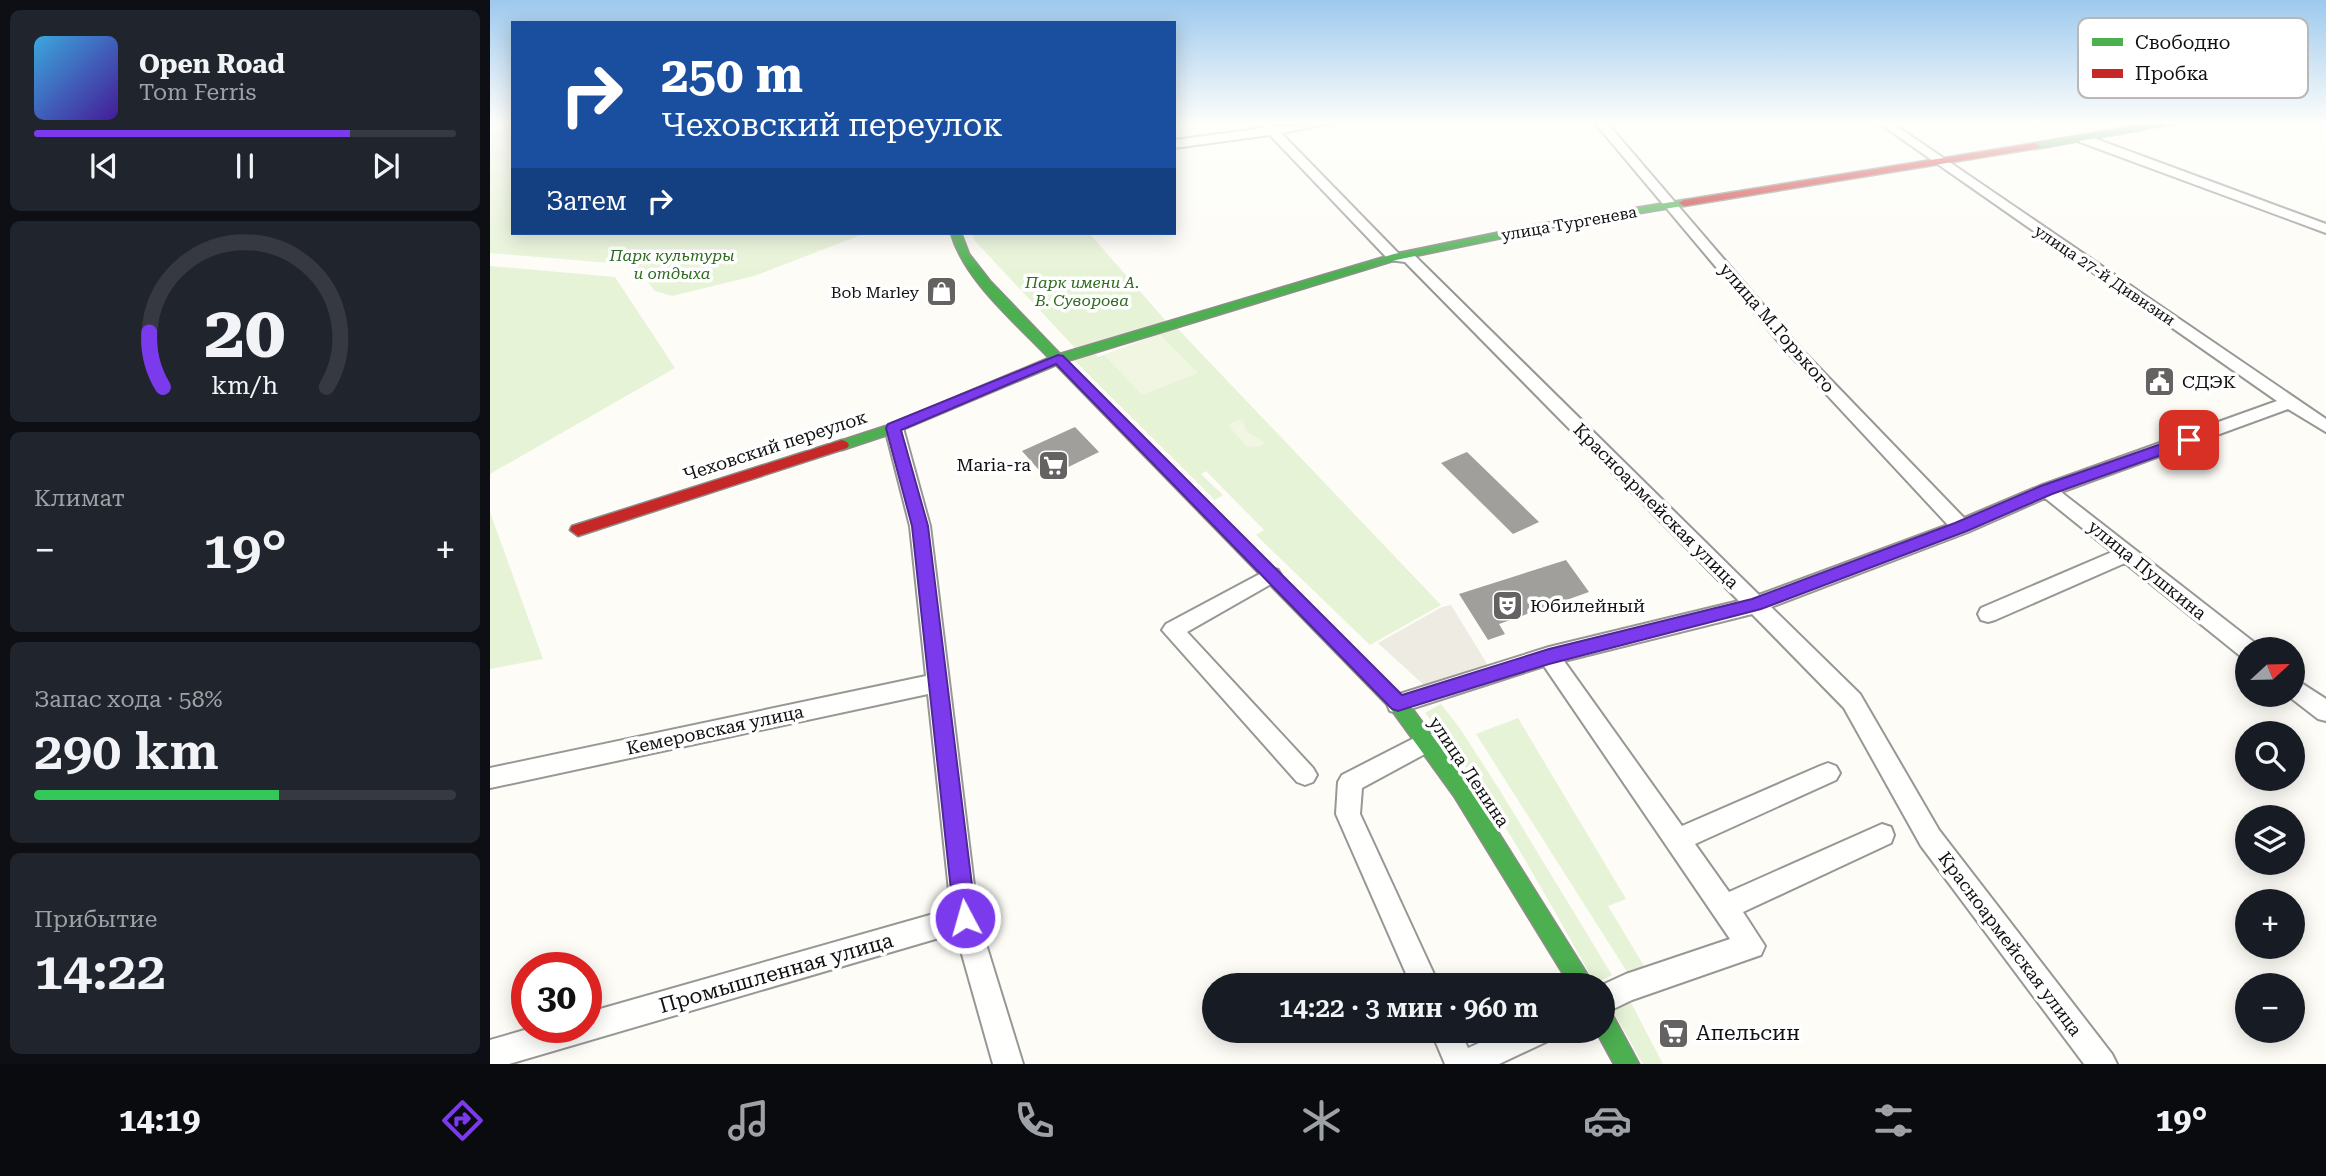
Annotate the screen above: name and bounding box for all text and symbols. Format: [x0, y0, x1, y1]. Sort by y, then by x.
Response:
legend [2078, 18, 2308, 98]
text: Свободно [2135, 31, 2230, 54]
text: 250 m [661, 47, 803, 104]
text: Open Road [139, 49, 285, 79]
icon: right [546, 49, 637, 140]
text: Пробка [2135, 62, 2209, 85]
text: Tom Ferris [139, 79, 256, 106]
text: Чеховский переулок [661, 106, 1003, 144]
icon: previous [85, 147, 123, 185]
icon: pause [226, 147, 264, 185]
icon: next [367, 147, 405, 185]
icon: right [641, 182, 679, 220]
text: Затем [546, 186, 627, 216]
street label: улица Тургенева [1500, 202, 1639, 245]
street label: улица 27-й Дивизии [2031, 221, 2179, 330]
park label: Парк культуры и отдыха [609, 246, 734, 283]
street label: улица М.Горького [1715, 259, 1839, 397]
park label: Парк имени А. В. Суворова [1024, 273, 1139, 310]
shop icon: Bob Marley [925, 275, 959, 309]
place label: Bob Marley [831, 283, 920, 302]
text: 20 [204, 291, 286, 376]
public building icon: СДЭК [2142, 365, 2176, 399]
text: km/h [212, 371, 278, 400]
place label: СДЭК [2182, 371, 2236, 392]
street label: Чеховский переулок [680, 406, 870, 485]
pin [2159, 410, 2219, 470]
street label: Красноармейская улица [1569, 419, 1744, 593]
icon: arrive [2170, 421, 2208, 459]
supermarket icon: Maria-ra [1037, 448, 1071, 482]
place label: Maria-ra [956, 454, 1031, 475]
text: Климат [34, 485, 125, 512]
street label: улица Пушкина [2084, 515, 2211, 624]
text: 19° [203, 520, 287, 581]
text: − [34, 528, 55, 572]
text: + [435, 528, 456, 572]
theatre icon: Юбилейный [1490, 589, 1524, 623]
place label: Юбилейный [1530, 595, 1645, 616]
north arrow [2235, 637, 2305, 707]
map controls [2235, 637, 2305, 1043]
text: Запас хода · 58% [34, 686, 223, 713]
street label: Кемеровская улица [624, 700, 806, 759]
street label: улица Ленина [1425, 713, 1514, 831]
text: 290 km [34, 721, 219, 782]
button: search [2235, 721, 2305, 791]
button: layers [2235, 805, 2305, 875]
street label: Красноармейская улица [1934, 847, 2087, 1040]
position arrow [928, 881, 1002, 955]
button: + [2235, 889, 2305, 959]
text: Прибытие [34, 906, 157, 933]
street label: Промышленная улица [656, 928, 896, 1018]
text: 14:22 [34, 941, 166, 1002]
speed limit sign: 30 [511, 952, 602, 1043]
button: − [2235, 973, 2305, 1043]
text: 14:22 · 3 мин · 960 m [1279, 993, 1538, 1023]
supermarket icon: Апельсин [1656, 1016, 1690, 1050]
place label: Апельсин [1696, 1021, 1800, 1045]
icon: directions [438, 1096, 487, 1145]
icon: music [724, 1096, 773, 1145]
icon: phone [1010, 1096, 1059, 1145]
icon: climate [1297, 1096, 1346, 1145]
icon: car [1583, 1096, 1632, 1145]
icon: filters [1869, 1096, 1918, 1145]
text: 14:19 [119, 1101, 200, 1139]
text: 19° [2156, 1101, 2207, 1139]

